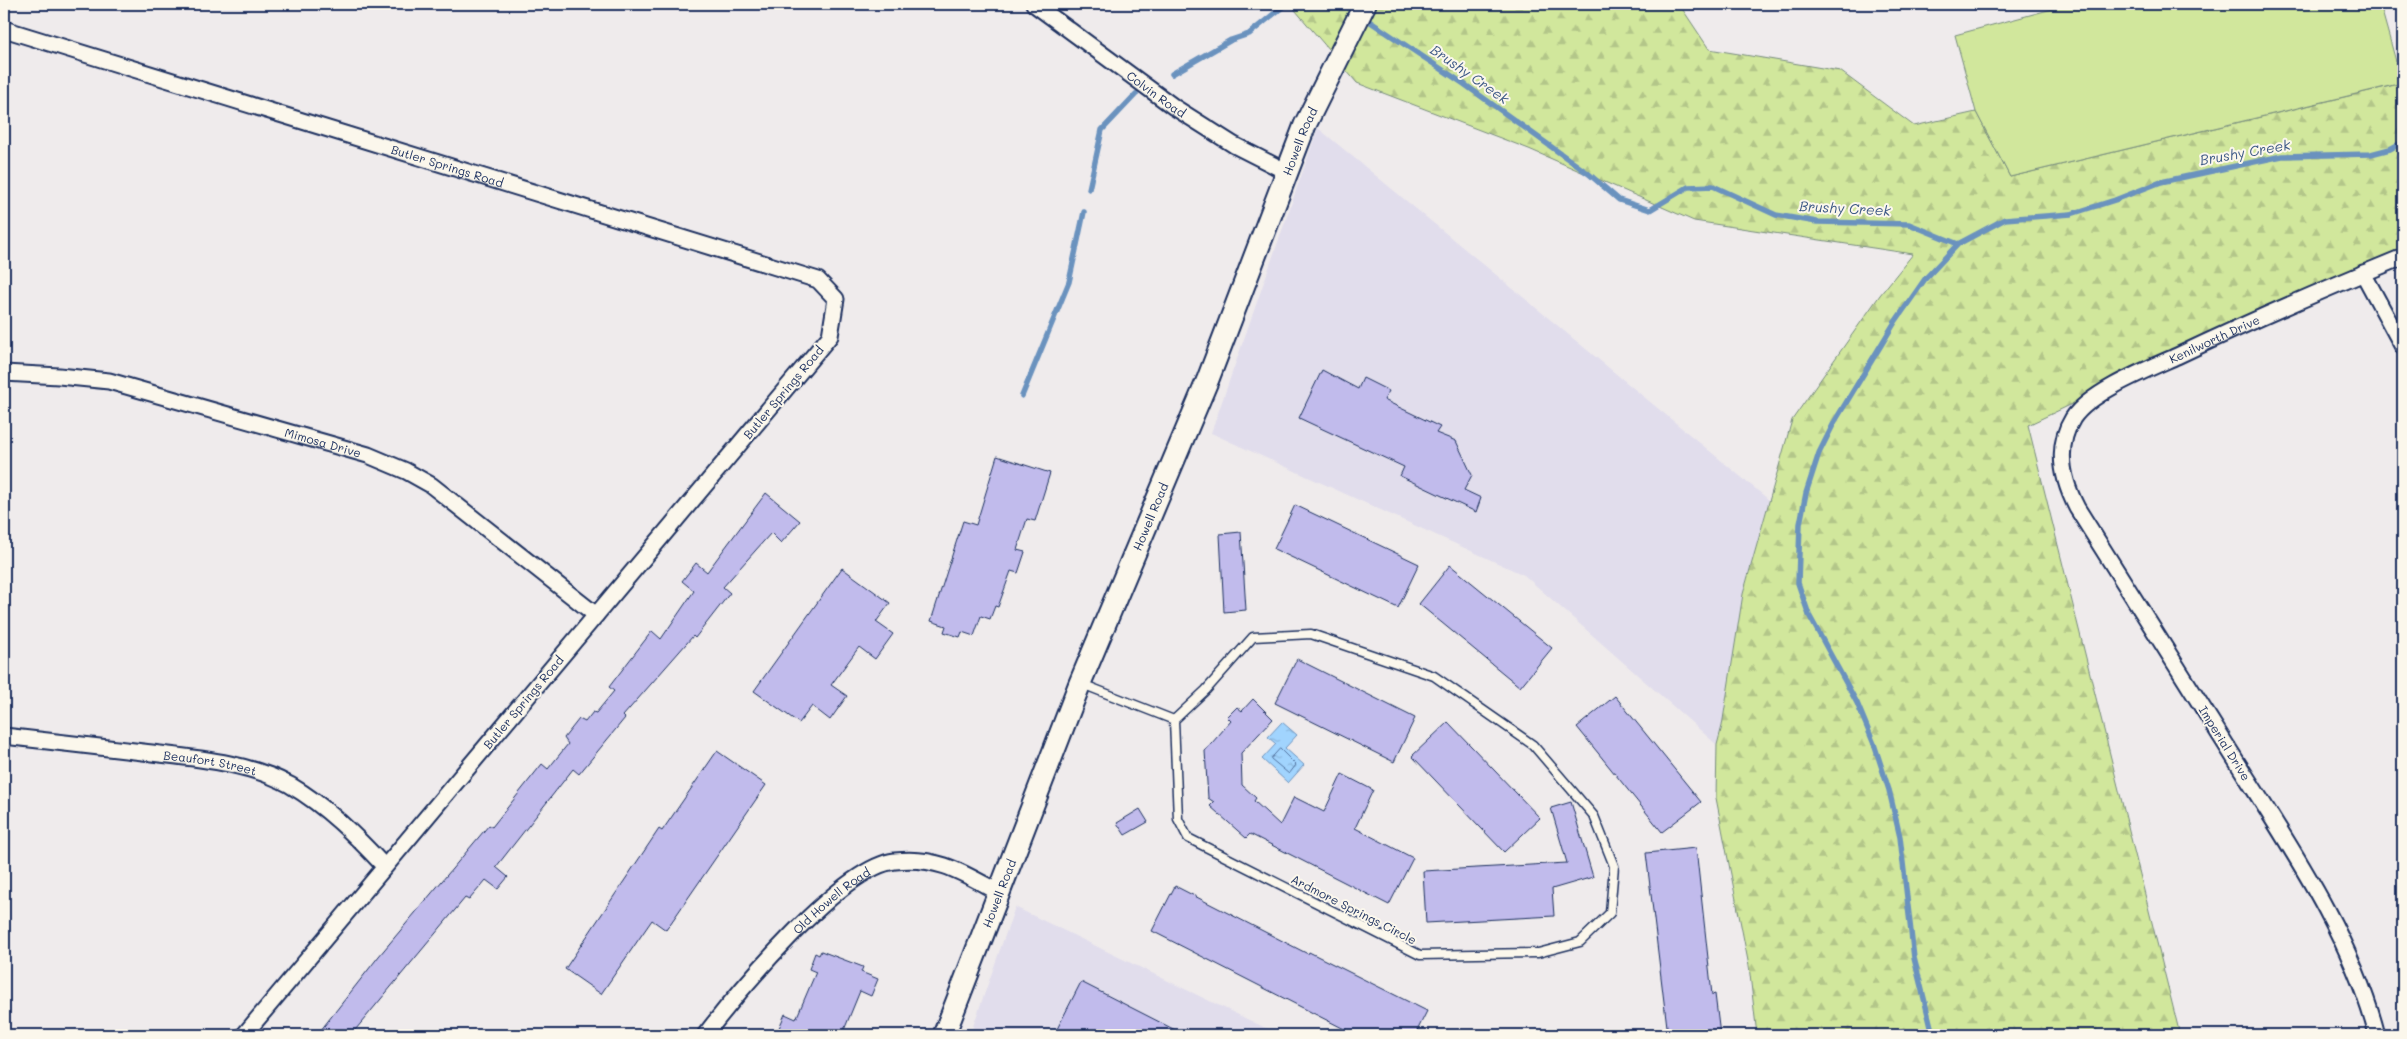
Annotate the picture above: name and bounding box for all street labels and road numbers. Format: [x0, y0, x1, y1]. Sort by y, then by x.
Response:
street label: Colvin Road [1124, 67, 1189, 121]
street label: Howell Road [1279, 104, 1321, 178]
street label: Butler Springs Road [389, 141, 506, 191]
street label: Kenilworth Drive [2167, 311, 2262, 367]
street label: Butler Springs Road [739, 342, 827, 442]
street label: Mimosa Drive [283, 424, 363, 461]
street label: Howell Road [1129, 480, 1172, 553]
street label: Butler Springs Road [479, 652, 567, 752]
street label: Imperial Drive [2196, 703, 2254, 783]
street label: Beaufort Street [163, 746, 259, 779]
street label: Howell Road [978, 856, 1019, 930]
street label: Old Howell Road [789, 863, 873, 937]
street label: Ardmore Springs Circle [1289, 870, 1419, 948]

